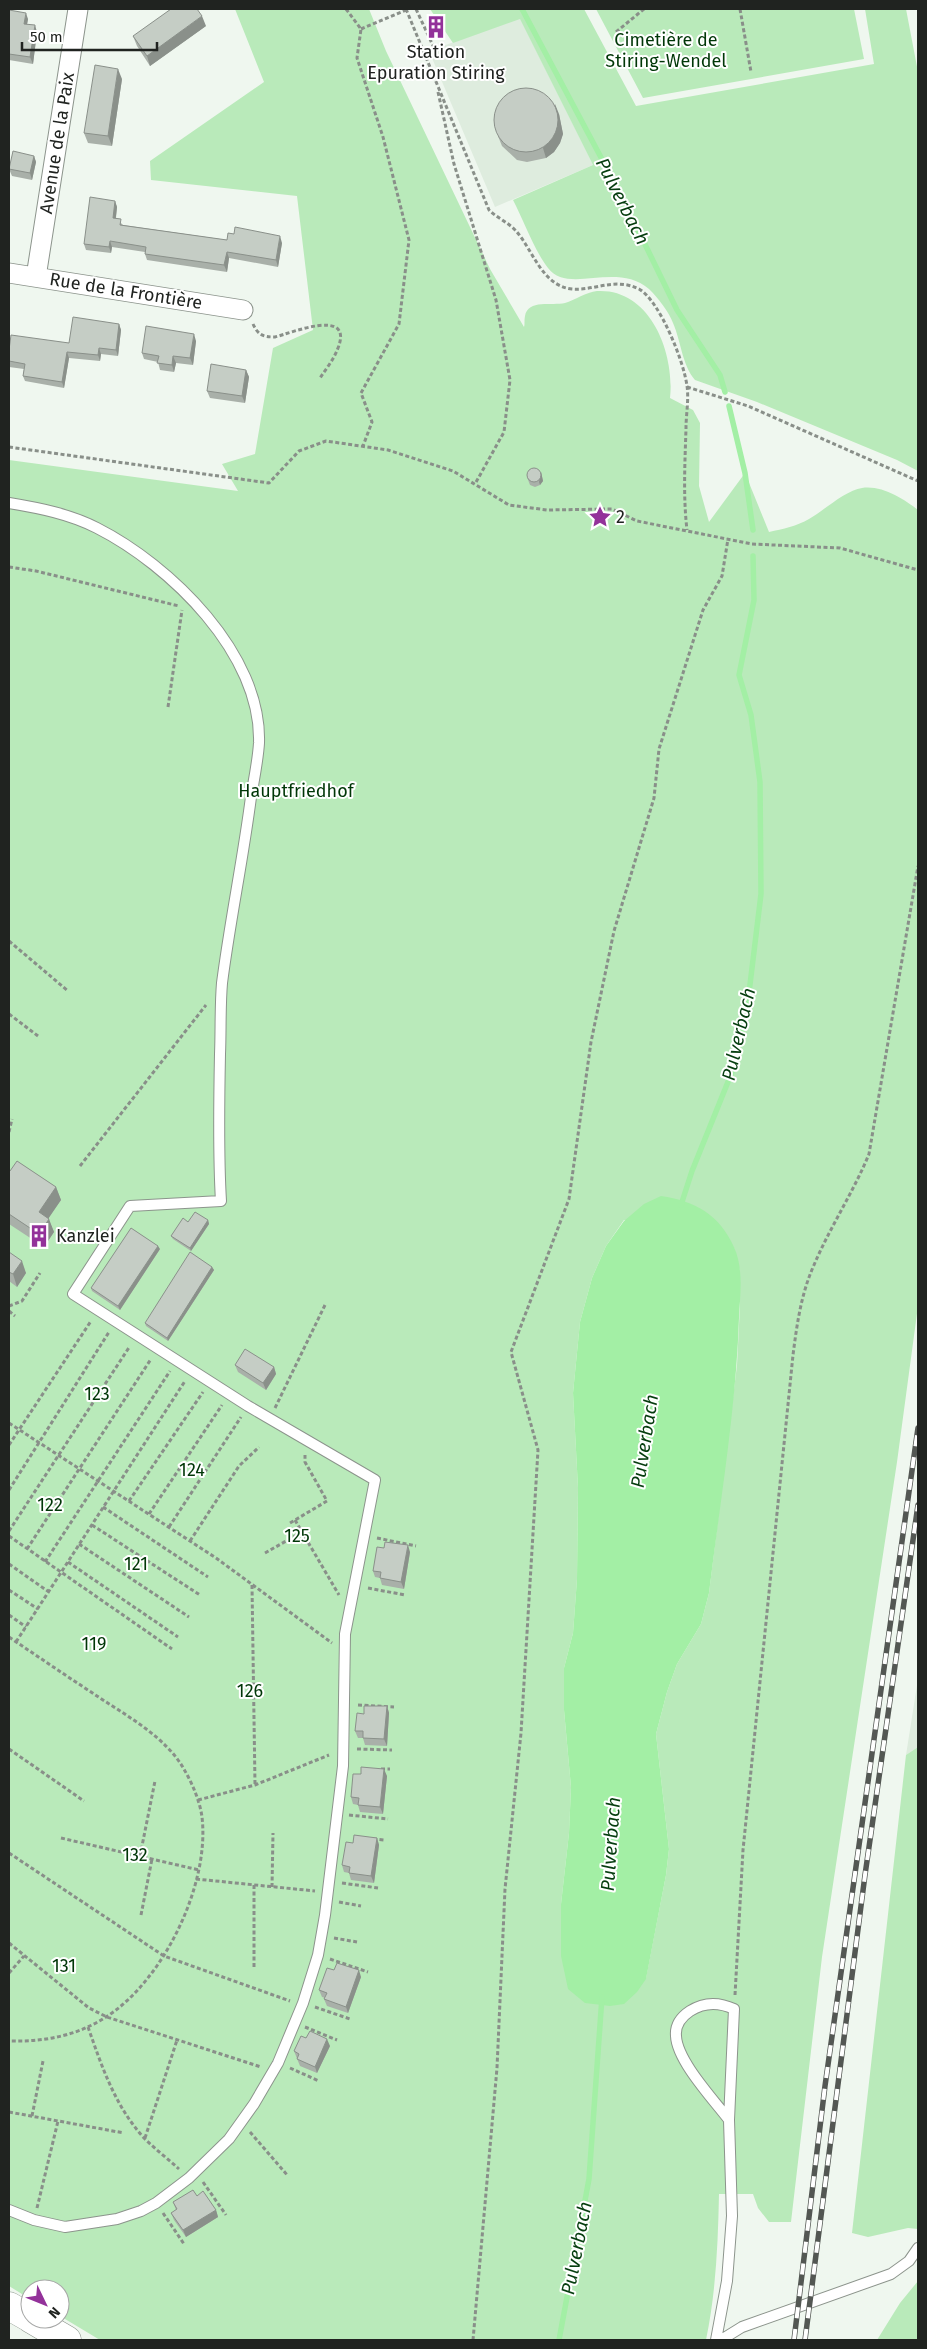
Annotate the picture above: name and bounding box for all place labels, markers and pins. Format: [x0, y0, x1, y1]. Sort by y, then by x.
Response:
building icon: Station Epuration Stiring [423, 14, 449, 40]
place label: Station Epuration Stiring [367, 41, 505, 84]
place icon: 2 [587, 504, 613, 530]
place label: 2 [616, 506, 625, 528]
building icon: Kanzlei [26, 1223, 52, 1249]
place label: Kanzlei [56, 1225, 115, 1247]

